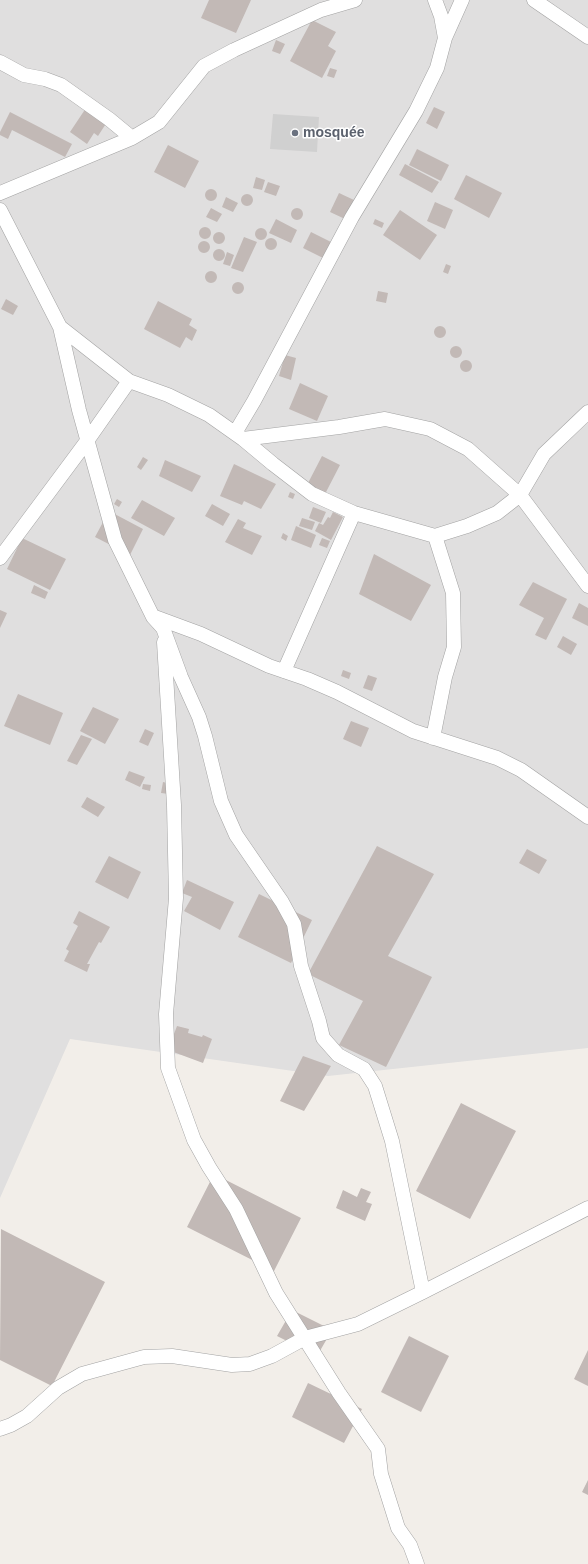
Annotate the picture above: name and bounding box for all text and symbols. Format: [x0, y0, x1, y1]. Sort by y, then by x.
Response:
place label: mosquée [303, 125, 364, 141]
marker: mosquée [290, 128, 300, 138]

